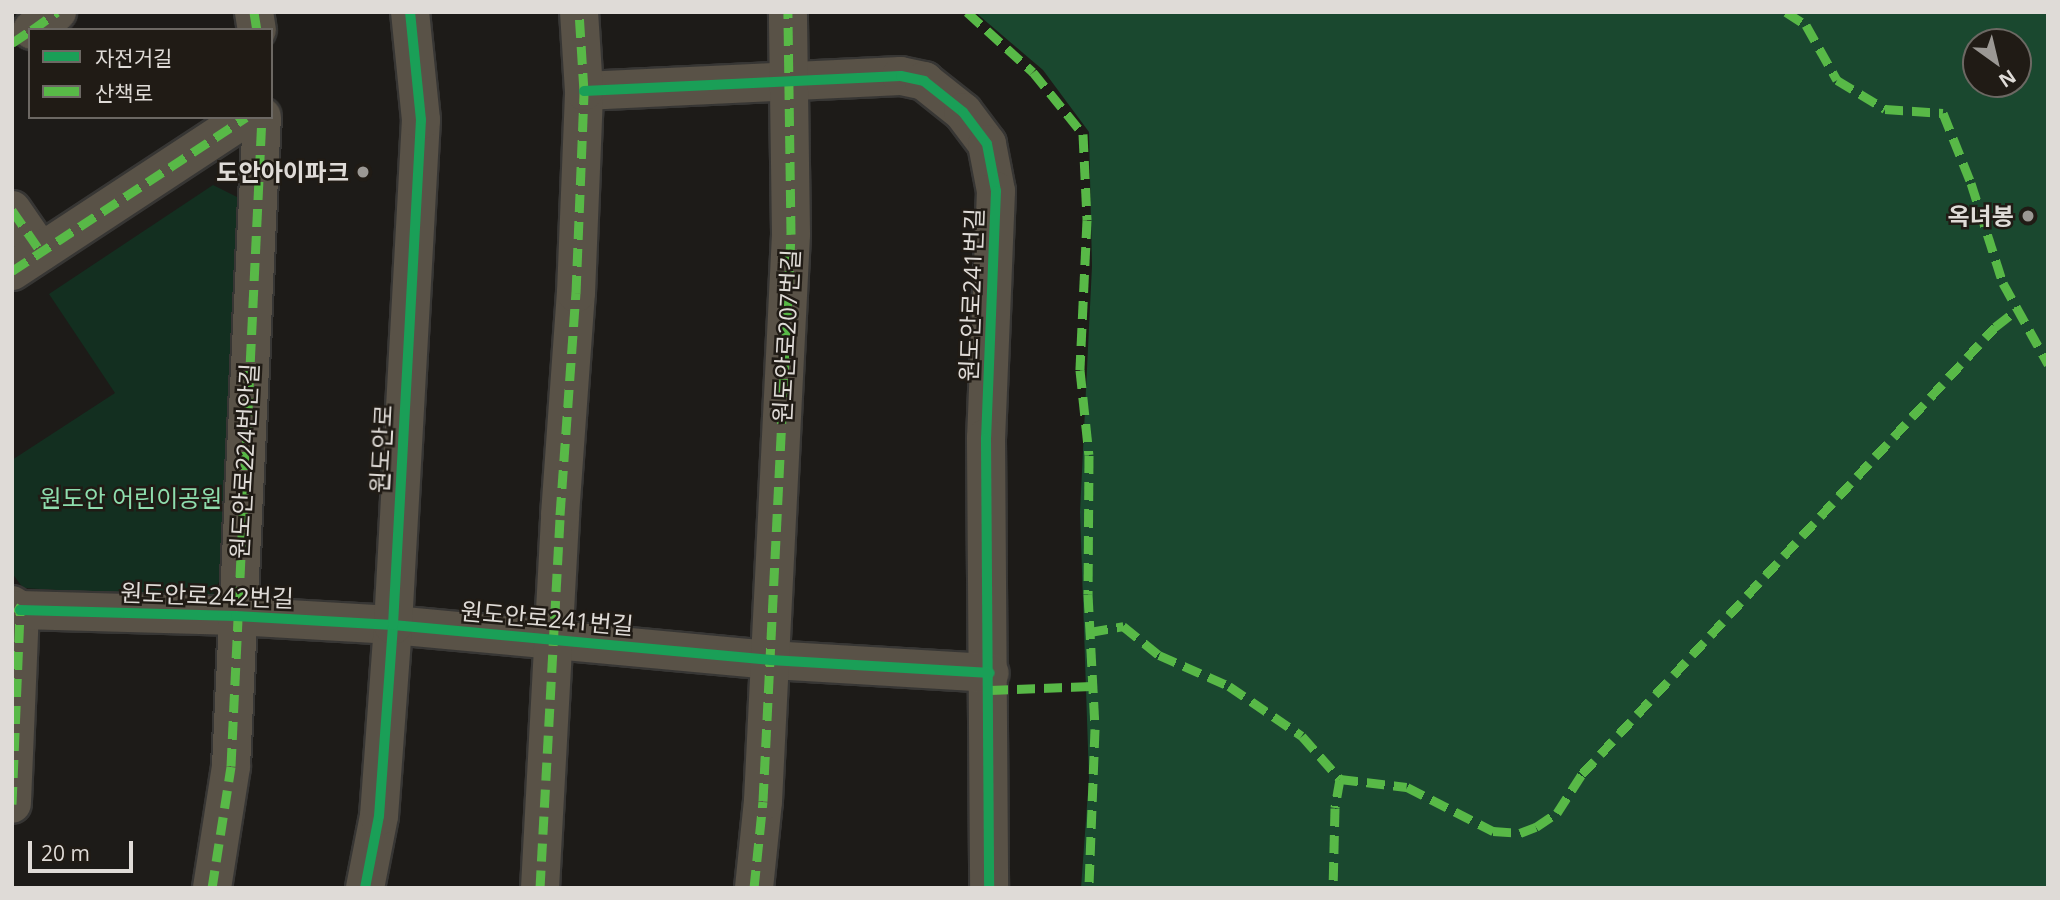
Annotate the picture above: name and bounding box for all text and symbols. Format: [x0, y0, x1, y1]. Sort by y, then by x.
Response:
legend [28, 28, 273, 119]
north arrow [1962, 28, 2032, 98]
text: 자전거길 [95, 44, 172, 72]
text: N [1994, 64, 2021, 94]
text: 산책로 [95, 79, 153, 107]
place label: 도안아이파크 [217, 158, 349, 186]
marker: 도안아이파크 [355, 164, 371, 180]
place label: 옥녀봉 [1948, 202, 2014, 230]
street label: 원도안로241번길 [954, 208, 988, 382]
marker: 옥녀봉 [2020, 208, 2036, 224]
street label: 원도안로207번길 [767, 249, 805, 423]
street label: 원도안로224번안길 [224, 363, 264, 559]
street label: 원도안로 [364, 404, 398, 494]
park label: 원도안 어린이공원 [40, 484, 222, 512]
street label: 원도안로242번길 [120, 578, 294, 612]
street label: 원도안로241번길 [459, 596, 635, 640]
scale bar [32, 827, 136, 871]
text: 20 m [41, 839, 90, 867]

